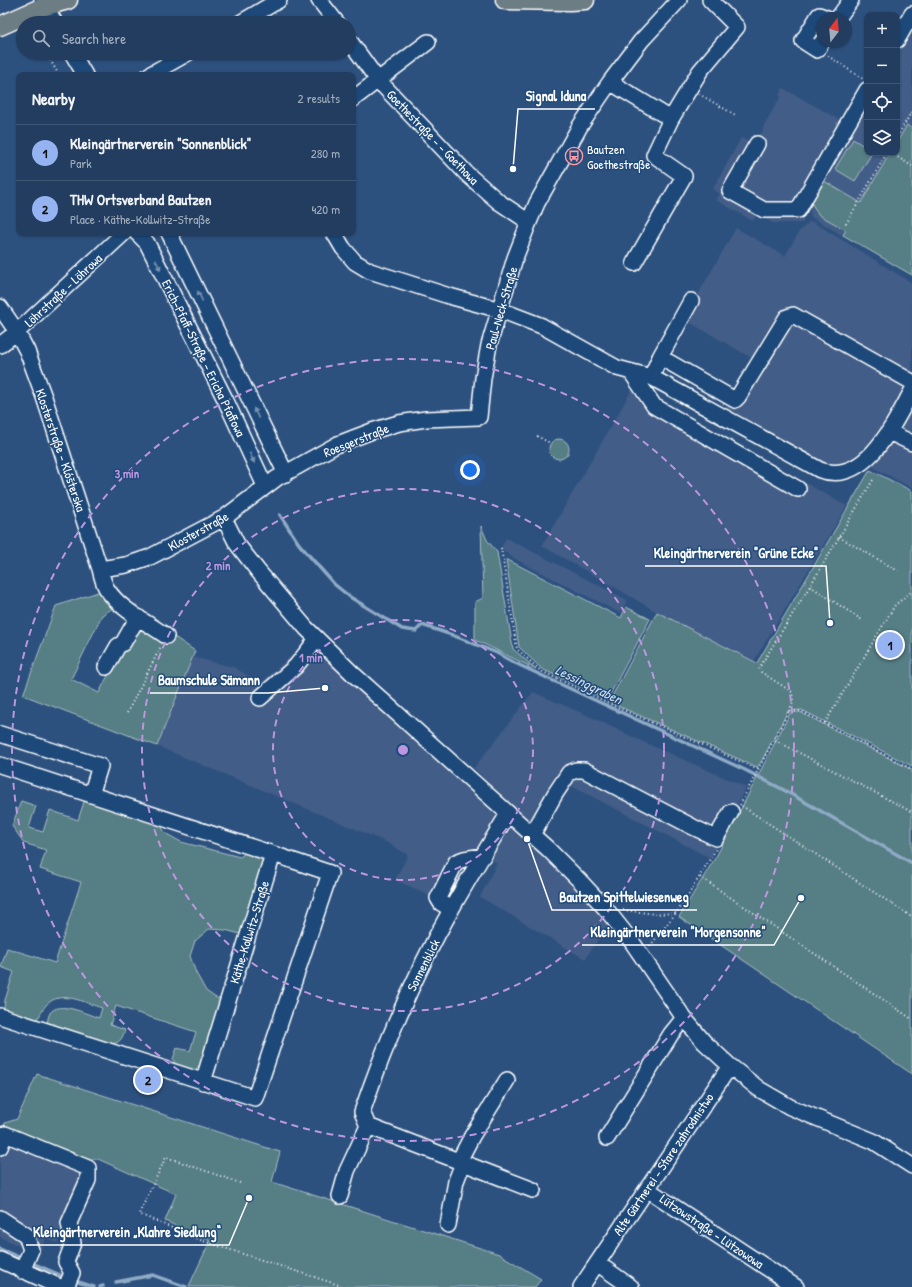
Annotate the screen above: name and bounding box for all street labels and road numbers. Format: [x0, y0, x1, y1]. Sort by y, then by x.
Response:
street label: Goethestraße - - Goethowa [383, 85, 483, 189]
street label: Löhrstraße - Löhrowa [20, 249, 106, 331]
street label: Paul-Neck-Straße [481, 264, 521, 352]
street label: Erich-Pfaff-Straße – Ericha Pfaffowa [158, 276, 250, 440]
street label: Klosterstraße - Klóšterska [32, 386, 90, 514]
street label: Roesgerstraße [321, 419, 391, 461]
street label: Klosterstraße [164, 507, 232, 555]
street label: Käthe-Kollwitz-Straße [225, 878, 273, 986]
street label: Sonnenblick [402, 935, 444, 994]
street label: Alte Gärtnerei - Stare zahrodnistwo [608, 1089, 718, 1239]
street label: Lützowstraße - Lützowowa [656, 1189, 768, 1273]

